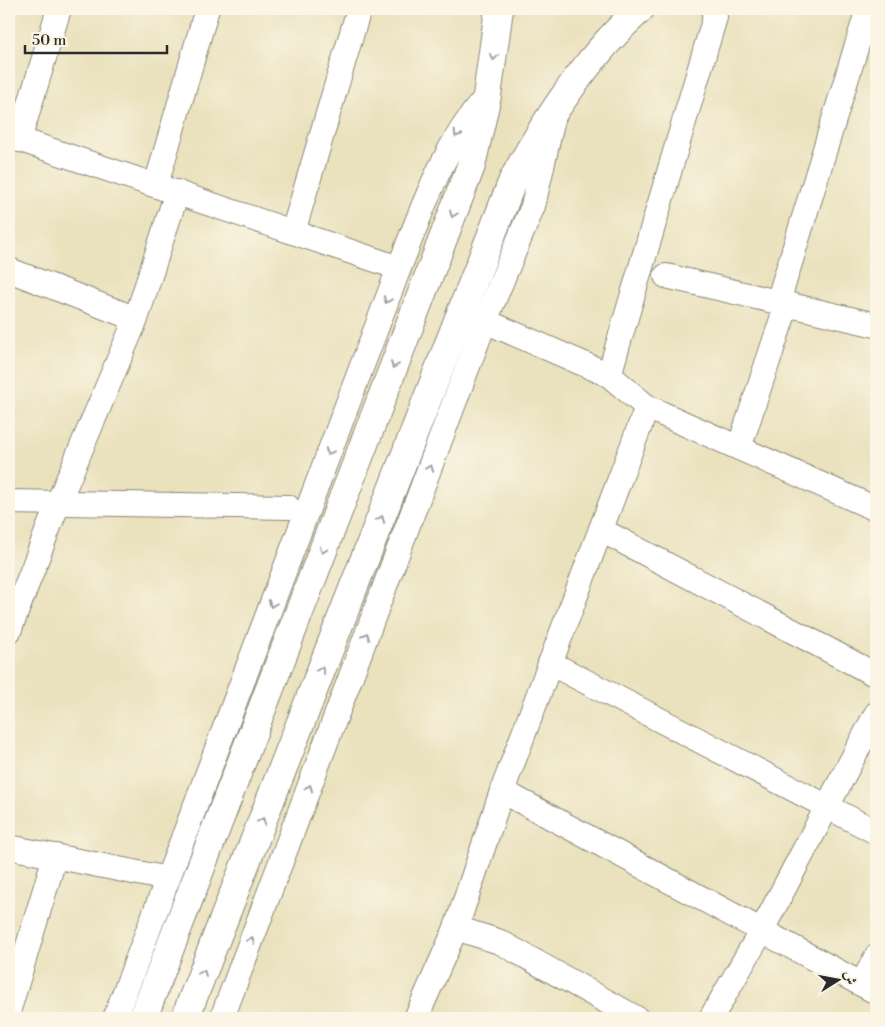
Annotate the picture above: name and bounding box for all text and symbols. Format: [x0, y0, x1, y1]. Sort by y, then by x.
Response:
scale bar [25, 22, 168, 54]
text: 50 m [32, 31, 66, 50]
one-way arrow [489, 53, 500, 61]
one-way arrow [454, 129, 464, 138]
one-way arrow [448, 209, 459, 218]
one-way arrow [383, 295, 393, 304]
one-way arrow [390, 361, 400, 369]
one-way arrow [325, 447, 336, 456]
one-way arrow [424, 464, 434, 472]
one-way arrow [374, 515, 385, 524]
one-way arrow [319, 545, 329, 554]
one-way arrow [268, 599, 278, 608]
one-way arrow [360, 632, 370, 641]
one-way arrow [315, 666, 326, 675]
one-way arrow [303, 784, 313, 793]
one-way arrow [256, 818, 266, 826]
one-way arrow [245, 936, 255, 945]
north arrow [812, 954, 862, 1004]
one-way arrow [197, 969, 207, 978]
text: ش [840, 969, 860, 986]

